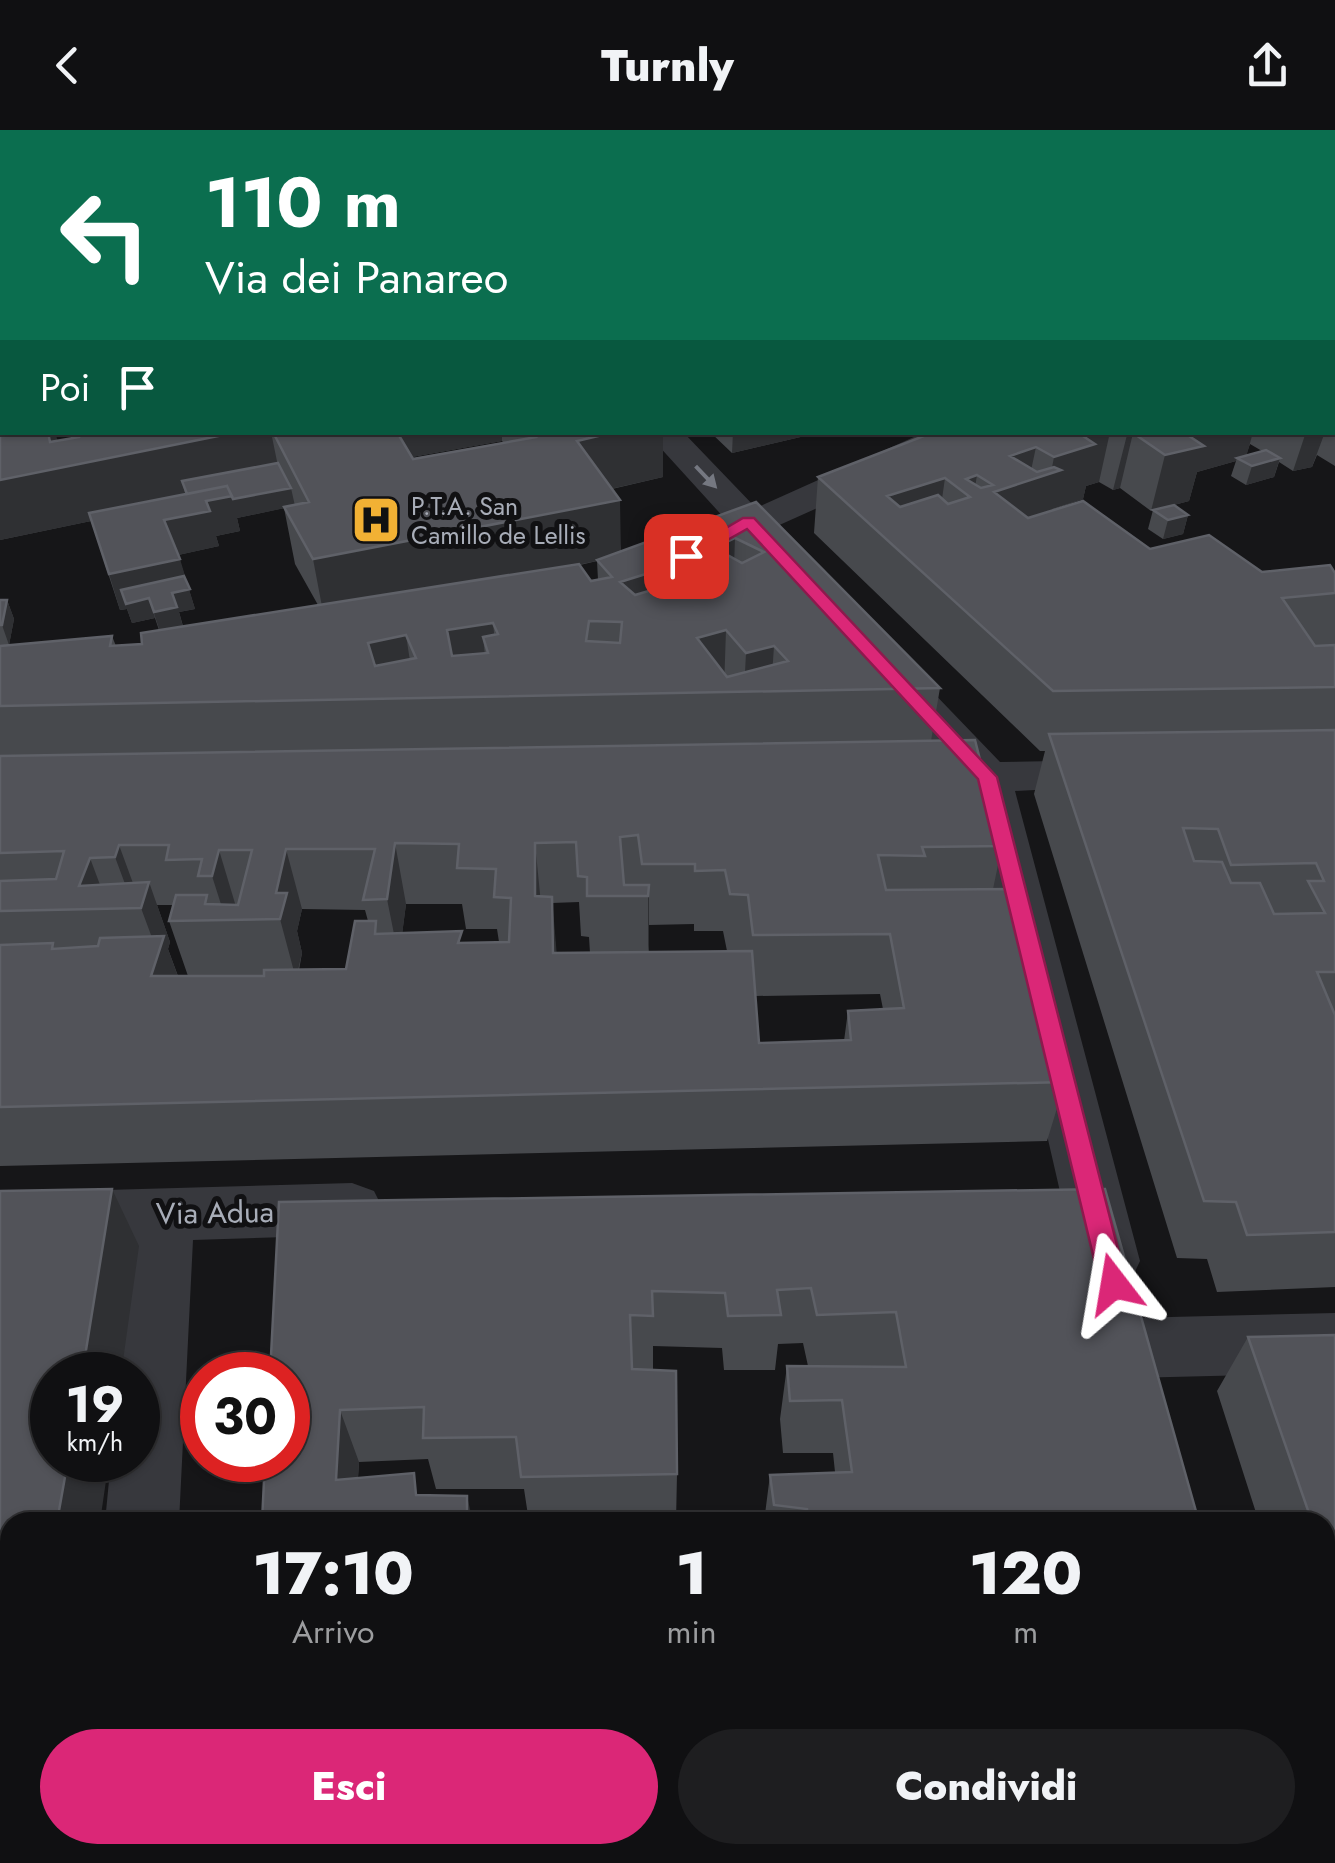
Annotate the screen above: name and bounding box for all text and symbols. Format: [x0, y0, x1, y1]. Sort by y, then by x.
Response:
text: Turnly [601, 33, 734, 98]
icon: back [40, 38, 95, 93]
icon: share [1240, 38, 1295, 93]
text: 110 m [205, 152, 401, 253]
icon: left [40, 170, 170, 300]
text: Via dei Panareo [205, 245, 508, 310]
text: Poi [40, 360, 90, 415]
icon: arrive [110, 360, 165, 415]
one-way arrow [694, 464, 717, 488]
place label: P.T.A. San Camillo de Lellis [411, 488, 586, 553]
hospital icon: P.T.A. San Camillo de Lellis [350, 494, 402, 546]
pin [644, 514, 729, 599]
icon: arrive [659, 529, 714, 584]
street label: Via Adua [156, 1190, 274, 1235]
position arrow [1062, 1232, 1166, 1336]
speed limit sign: 30 [180, 1352, 310, 1482]
text: 19 [66, 1368, 124, 1441]
text: km/h [67, 1424, 123, 1460]
text: 17:10 [253, 1530, 414, 1617]
text: 1 [676, 1530, 707, 1617]
text: 120 [969, 1530, 1082, 1617]
text: Arrivo [292, 1609, 374, 1655]
text: min [666, 1609, 717, 1655]
text: m [1013, 1609, 1038, 1655]
button: Esci [40, 1729, 658, 1844]
button: Condividi [678, 1729, 1295, 1844]

